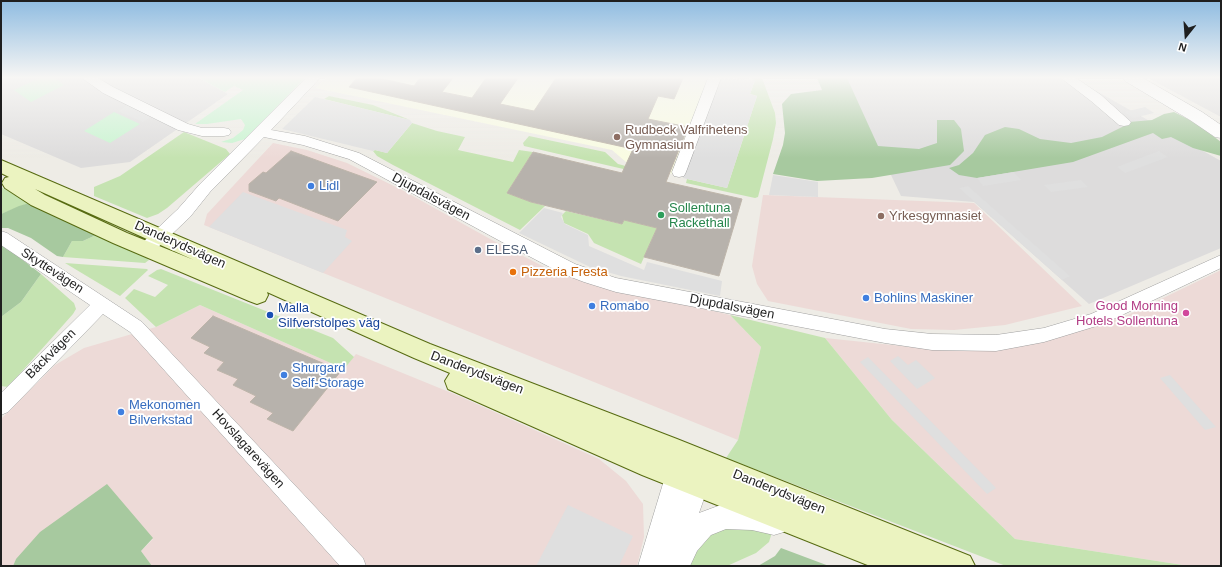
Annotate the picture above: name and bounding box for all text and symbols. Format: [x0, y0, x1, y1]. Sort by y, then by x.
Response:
north arrow [1166, 16, 1206, 56]
text: N [1177, 41, 1188, 54]
place label: Rudbeck Valfrihetens Gymnasium [625, 122, 748, 153]
marker: Rudbeck Valfrihetens Gymnasium [612, 132, 622, 142]
street label: Djupdalsvägen [389, 170, 473, 224]
place label: Lidl [319, 178, 339, 194]
marker: Lidl [306, 181, 316, 191]
place label: Sollentuna Rackethall [669, 200, 730, 231]
place label: Yrkesgymnasiet [889, 208, 981, 224]
marker: Sollentuna Rackethall [656, 210, 666, 220]
marker: Yrkesgymnasiet [876, 211, 886, 221]
street label: Danderydsvägen [132, 218, 228, 272]
place label: ELESA [486, 242, 528, 258]
street label: Skyttevägen [18, 245, 86, 297]
marker: ELESA [473, 245, 483, 255]
place label: Pizzeria Fresta [521, 264, 608, 280]
marker: Pizzeria Fresta [508, 267, 518, 277]
place label: Bohlins Maskiner [874, 290, 973, 306]
street label: Djupdalsvägen [688, 291, 776, 323]
marker: Bohlins Maskiner [861, 293, 871, 303]
place label: Romabo [600, 298, 649, 314]
place label: Good Morning Hotels Sollentuna [1076, 298, 1178, 329]
place label: Malla Silfverstolpes väg [278, 300, 380, 331]
marker: Romabo [587, 301, 597, 311]
marker: Good Morning Hotels Sollentuna [1181, 308, 1191, 318]
marker: Malla Silfverstolpes väg [265, 310, 275, 320]
street label: Bäckvägen [23, 326, 79, 382]
street label: Danderydsvägen [428, 348, 526, 398]
place label: Shurgard Self-Storage [292, 360, 364, 391]
marker: Shurgard Self-Storage [279, 370, 289, 380]
place label: Mekonomen Bilverkstad [129, 397, 201, 428]
street label: Hovslagarevägen [208, 406, 288, 492]
marker: Mekonomen Bilverkstad [116, 407, 126, 417]
street label: Danderydsvägen [731, 466, 827, 518]

